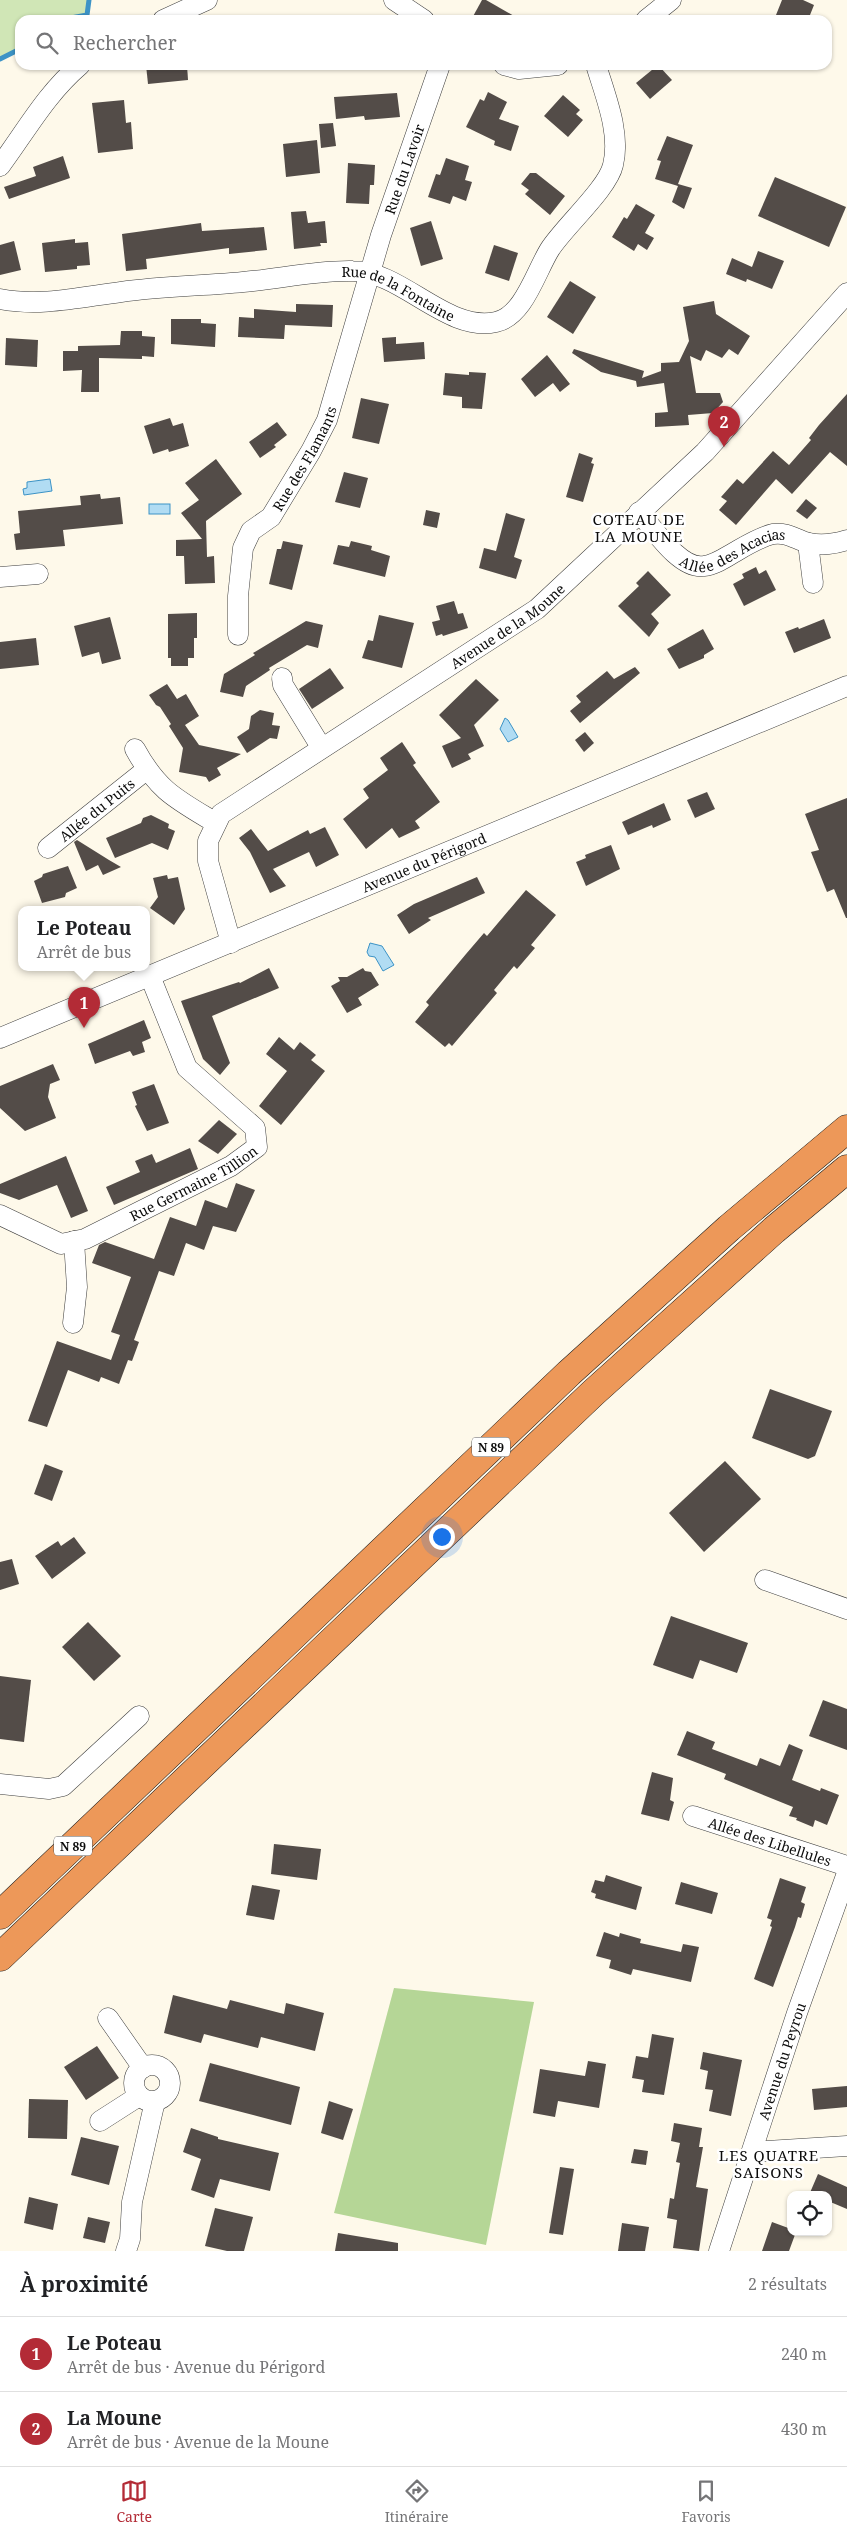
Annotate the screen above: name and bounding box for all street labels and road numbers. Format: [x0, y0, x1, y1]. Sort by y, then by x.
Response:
street label: Rue du Lavoir [379, 121, 428, 217]
street label: Rue de la Fontaine [341, 261, 458, 325]
street label: Rue des Flamants [268, 404, 340, 514]
street label: Allée des Acacias [677, 524, 787, 576]
street label: Avenue de la Moune [446, 579, 568, 672]
street label: Allée du Puits [55, 773, 138, 845]
street label: Avenue du Périgord [359, 827, 489, 896]
street label: Rue Germaine Tillion [126, 1141, 261, 1225]
road number: N 89 [472, 1438, 510, 1456]
street label: Allée des Libellules [706, 1812, 834, 1870]
road number: N 89 [54, 1836, 92, 1855]
street label: Avenue du Peyrou [753, 2000, 810, 2122]

